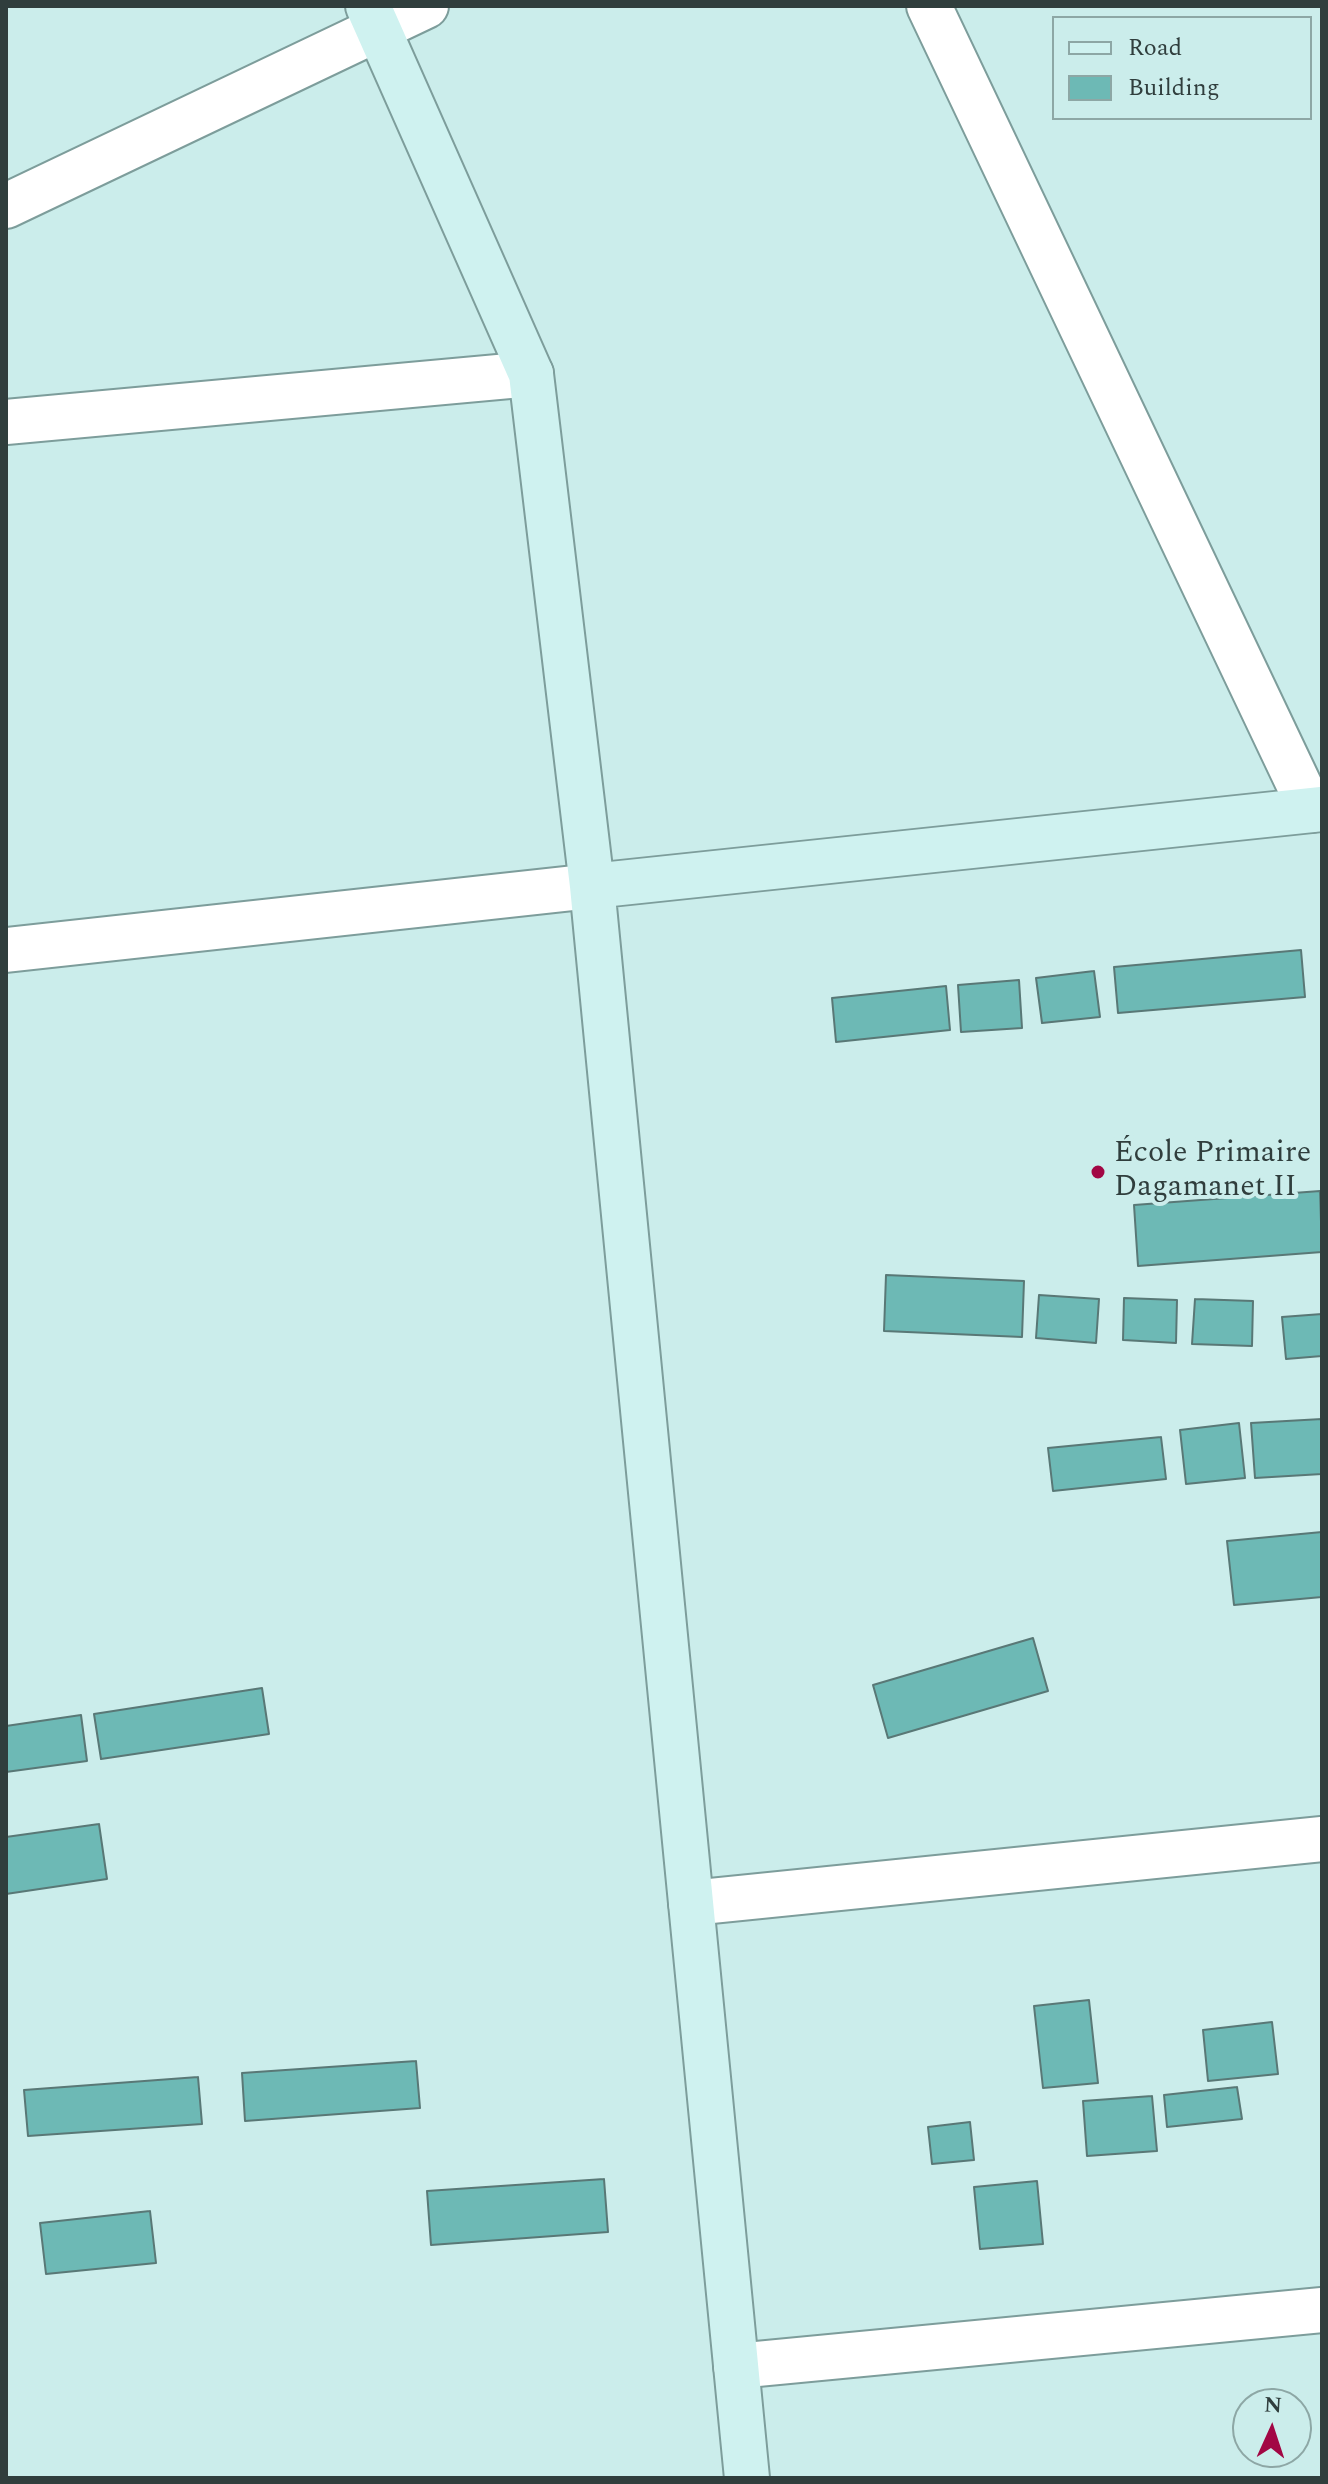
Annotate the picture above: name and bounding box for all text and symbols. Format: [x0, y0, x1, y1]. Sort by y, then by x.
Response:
legend [1052, 16, 1312, 120]
text: Road [1128, 30, 1182, 66]
text: Building [1128, 70, 1220, 106]
place label: École Primaire Dagamanet II [1114, 1137, 1311, 1208]
marker: École Primaire Dagamanet II [1089, 1163, 1107, 1181]
north arrow [1232, 2388, 1312, 2468]
text: N [1263, 2389, 1283, 2422]

